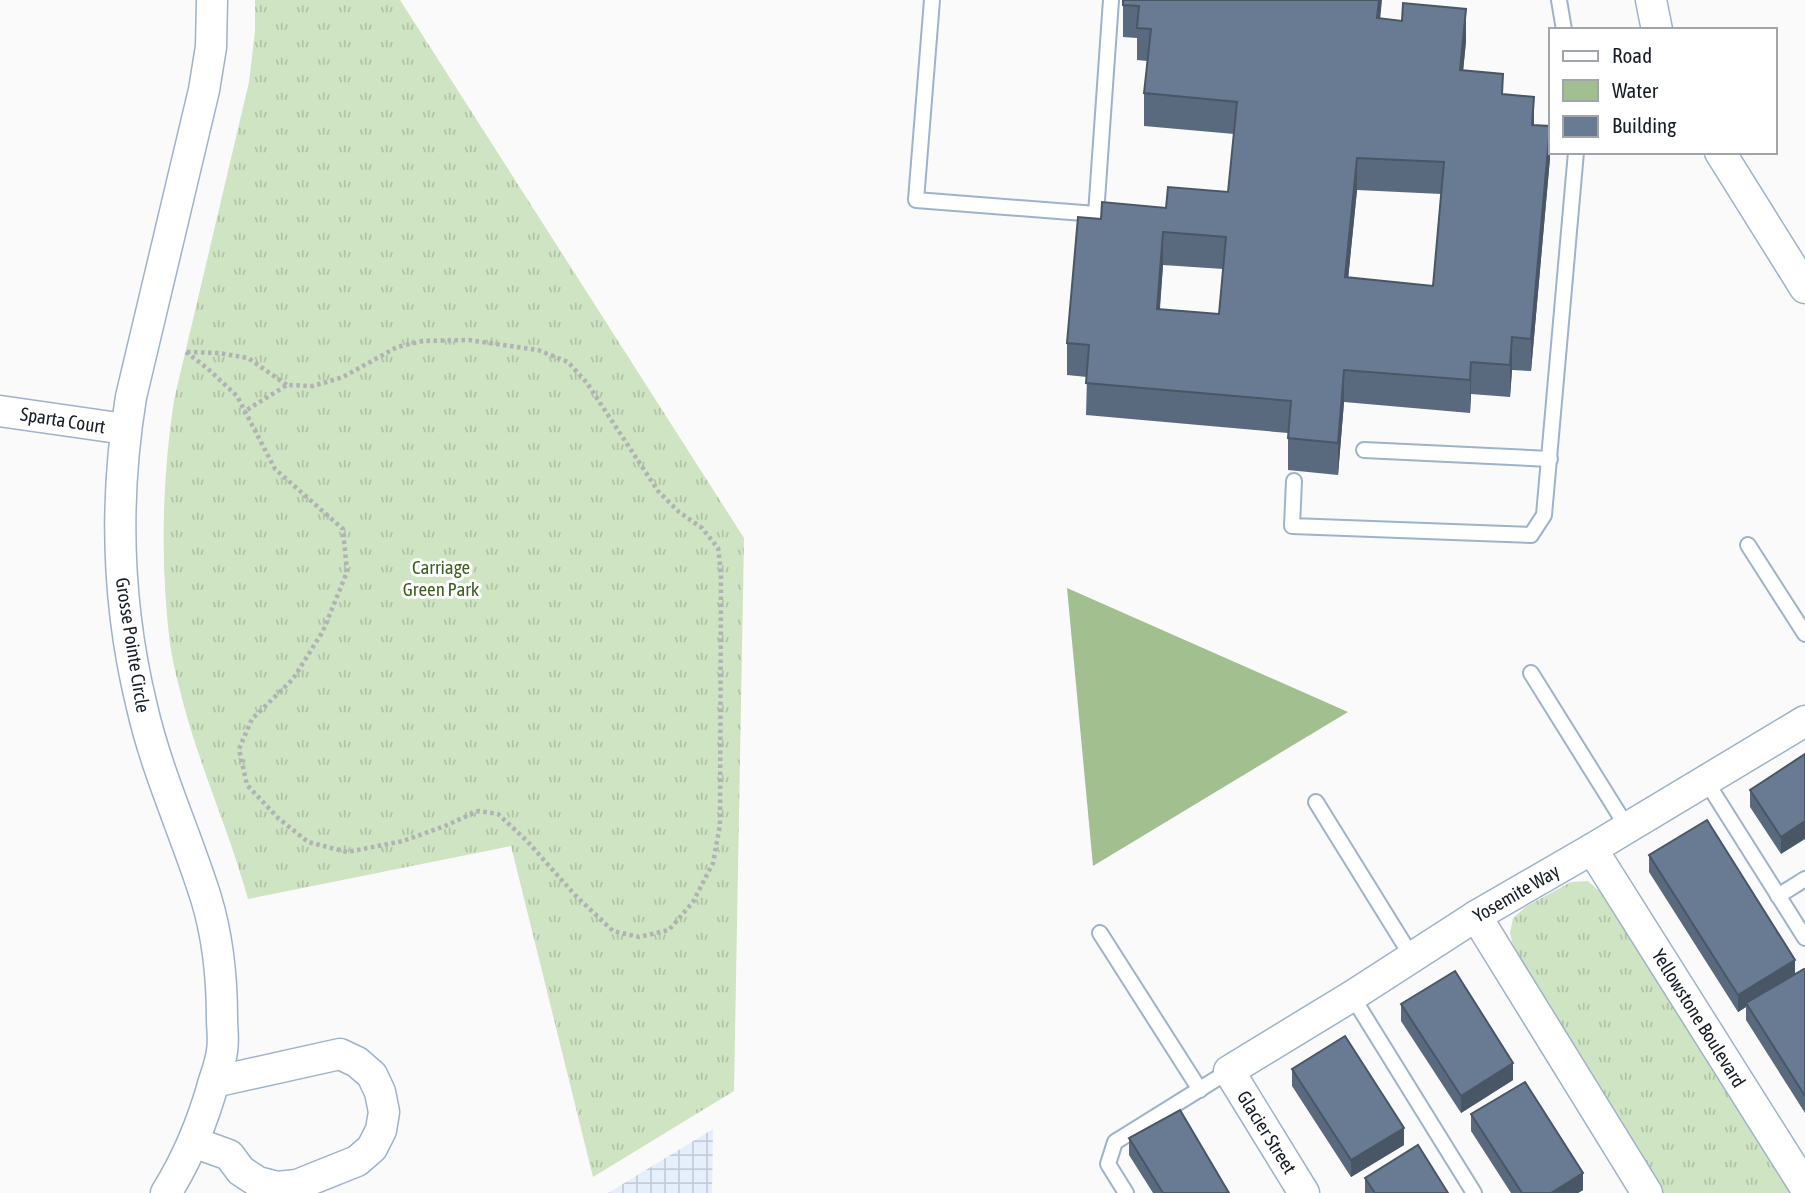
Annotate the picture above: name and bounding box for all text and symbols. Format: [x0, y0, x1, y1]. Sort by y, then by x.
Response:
legend [1549, 28, 1777, 154]
text: Road [1612, 43, 1652, 67]
text: Water [1612, 78, 1659, 102]
text: Building [1612, 113, 1676, 137]
street label: Sparta Court [19, 402, 107, 438]
park label: Carriage Green Park [403, 556, 480, 600]
street label: Grosse Pointe Circle [111, 576, 155, 714]
street label: Yosemite Way [1469, 859, 1563, 927]
street label: Yellowstone Boulevard [1648, 945, 1750, 1091]
street label: Glacier Street [1233, 1086, 1301, 1178]

